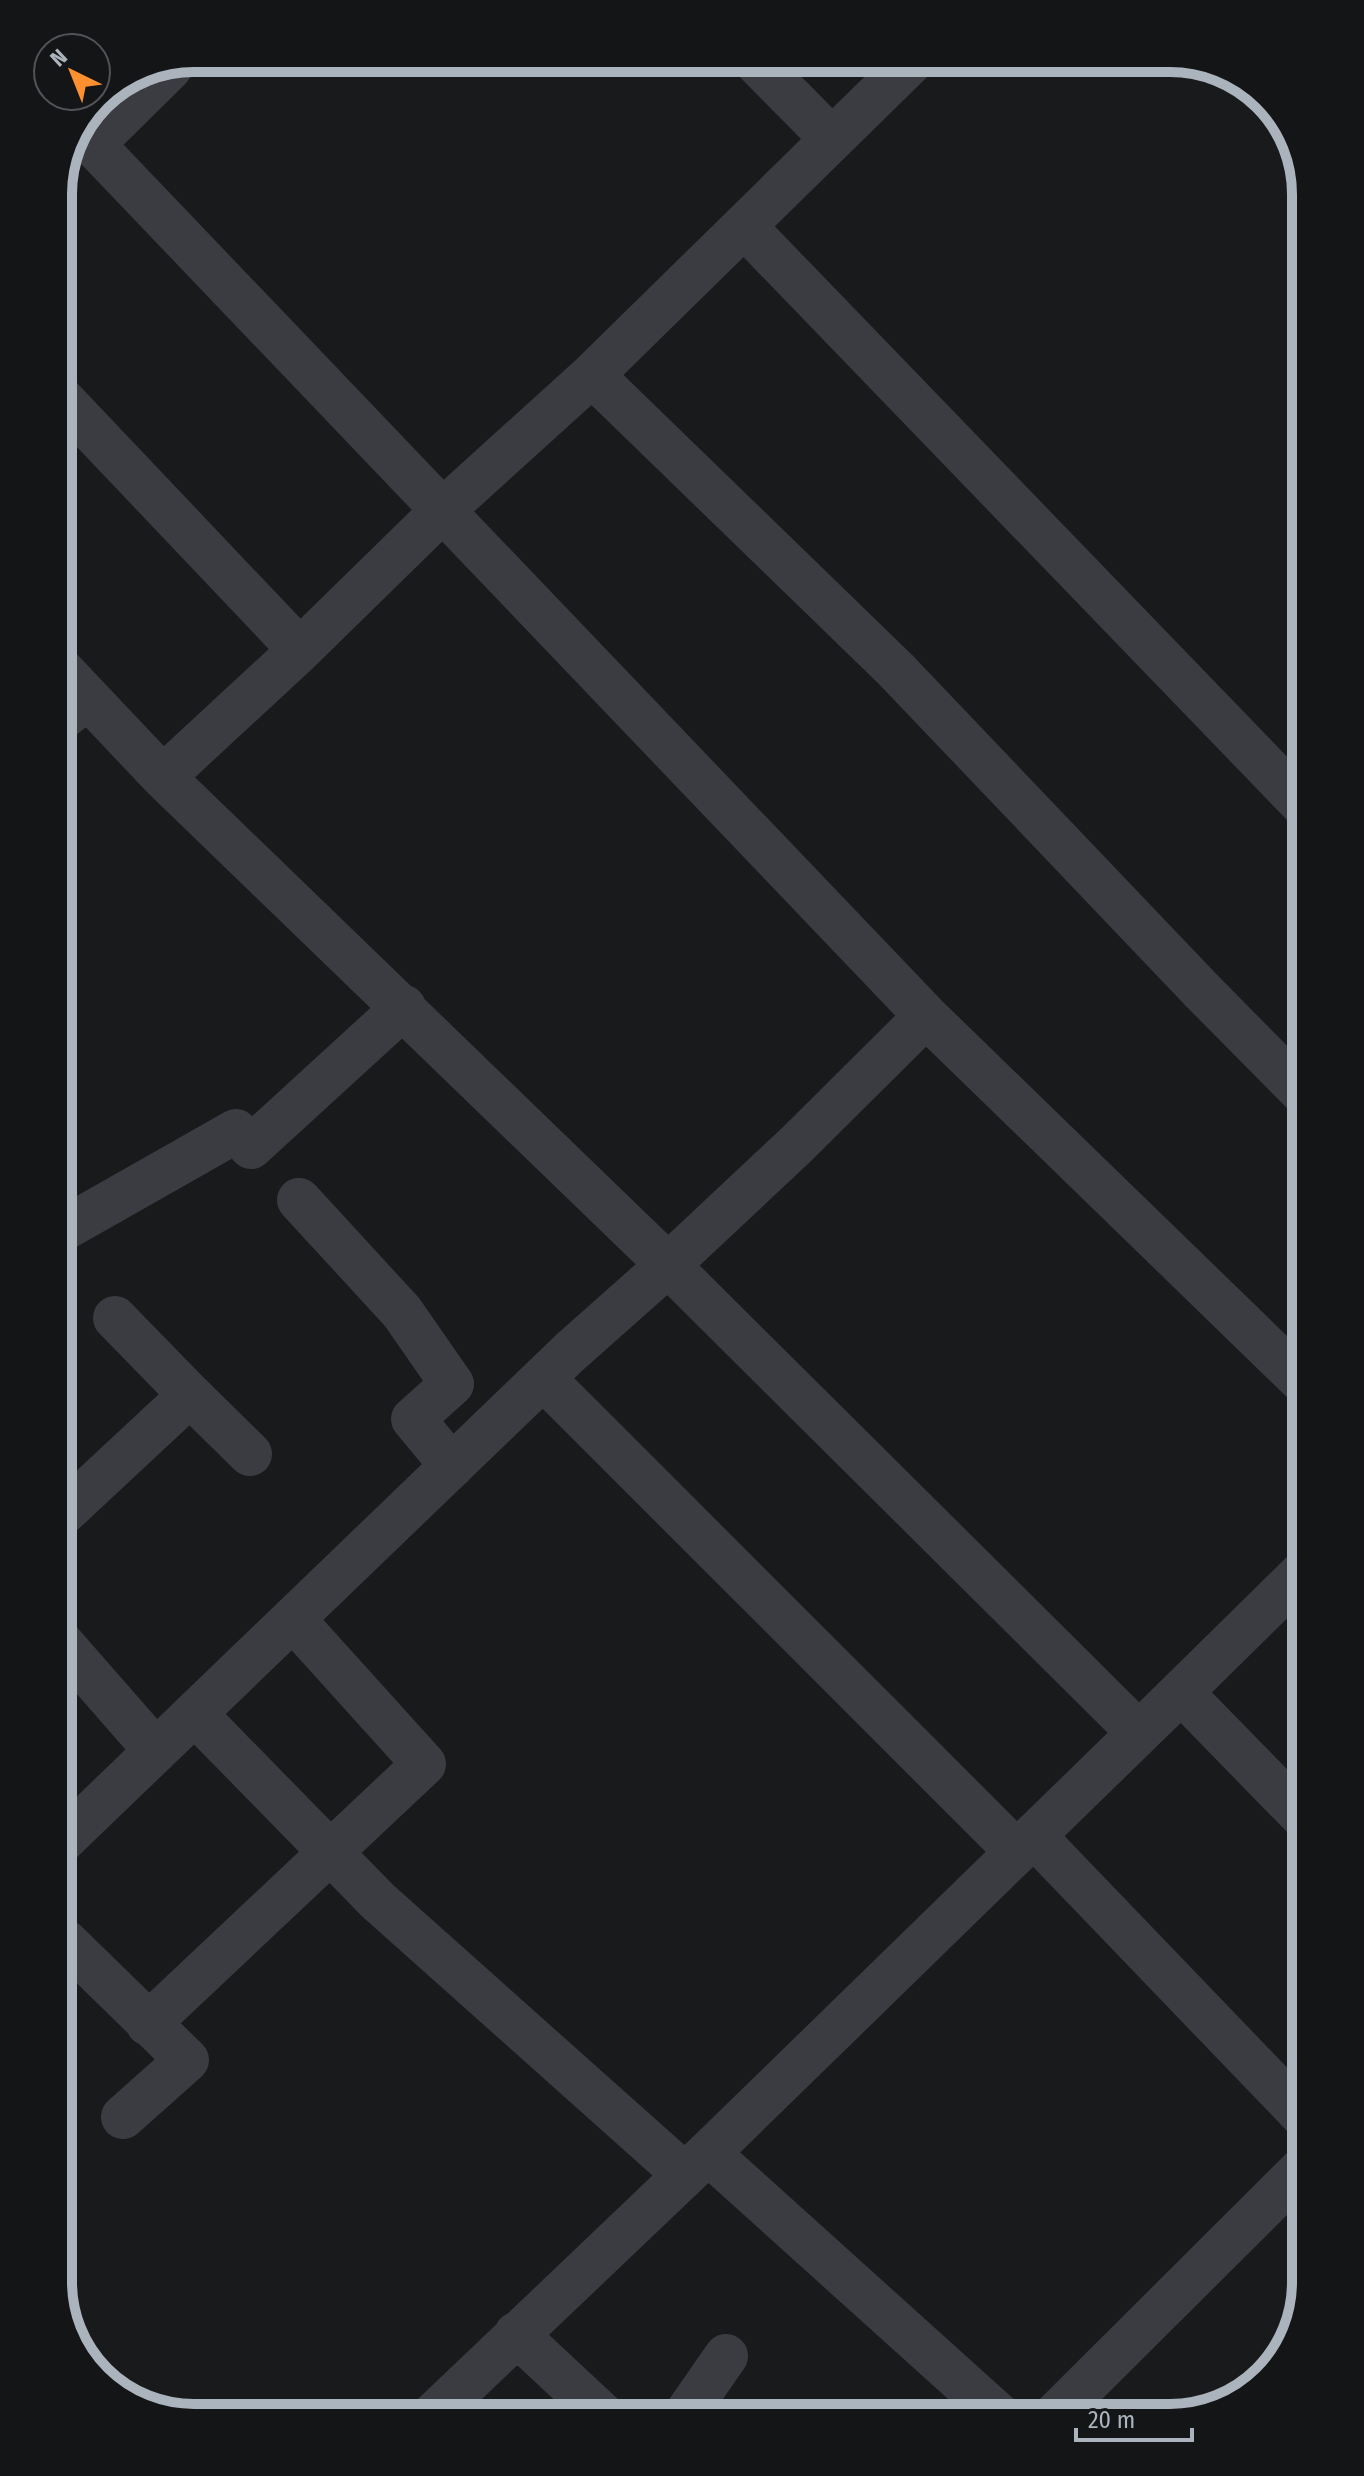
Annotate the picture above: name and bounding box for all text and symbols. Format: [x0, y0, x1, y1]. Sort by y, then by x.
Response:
north arrow [32, 32, 112, 112]
text: N [45, 43, 73, 72]
scale bar [1076, 2392, 1192, 2442]
text: 20 m [1088, 2406, 1135, 2434]

